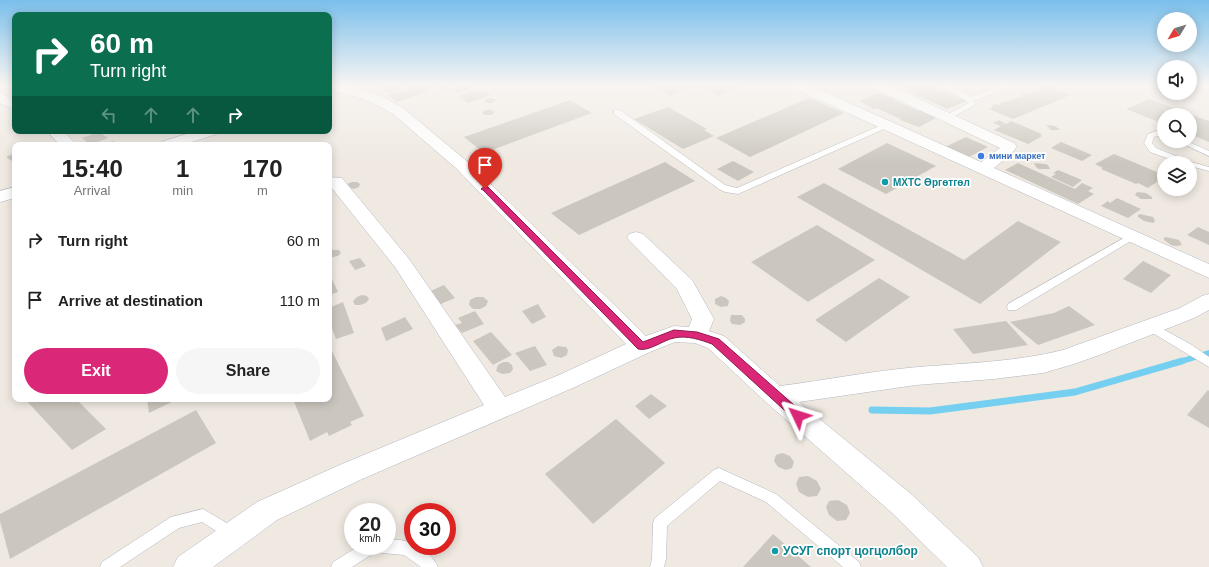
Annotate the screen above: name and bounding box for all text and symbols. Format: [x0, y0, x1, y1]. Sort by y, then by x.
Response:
north arrow [1157, 12, 1197, 52]
map controls [1157, 12, 1197, 196]
icon: right [24, 28, 76, 80]
text: 60 m [90, 28, 154, 59]
button: sound [1157, 60, 1197, 100]
text: Turn right [90, 61, 166, 81]
icon: left [98, 104, 120, 126]
icon: ahead [140, 104, 162, 126]
icon: ahead [182, 104, 204, 126]
icon: right [224, 104, 246, 126]
button: search [1157, 108, 1197, 148]
pin [468, 148, 502, 189]
marker: мини маркет [976, 151, 986, 161]
place label: мини маркет [989, 151, 1046, 161]
icon: arrive [474, 154, 496, 176]
text: 15:40 [61, 155, 123, 182]
text: 1 [176, 155, 189, 182]
text: 170 [243, 155, 283, 182]
button: layers [1157, 156, 1197, 196]
marker: МХТС Өргөтгөл [880, 177, 890, 187]
place label: МХТС Өргөтгөл [893, 177, 970, 188]
text: Arrival [74, 183, 111, 198]
text: min [172, 183, 193, 198]
text: m [257, 183, 268, 198]
icon: right [24, 229, 46, 251]
text: Turn right [58, 232, 128, 249]
text: 60 m [287, 232, 320, 249]
icon: arrive [24, 289, 46, 311]
text: Arrive at destination [58, 292, 203, 309]
text: 110 m [279, 292, 320, 309]
button: Exit [24, 348, 168, 394]
button: Share [176, 348, 320, 394]
position arrow [777, 395, 819, 437]
speed limit sign: 30 [404, 503, 456, 555]
text: 20 [359, 513, 381, 535]
text: km/h [359, 533, 381, 544]
place label: УСУГ спорт цогцолбор [783, 544, 918, 558]
marker: УСУГ спорт цогцолбор [770, 546, 780, 556]

